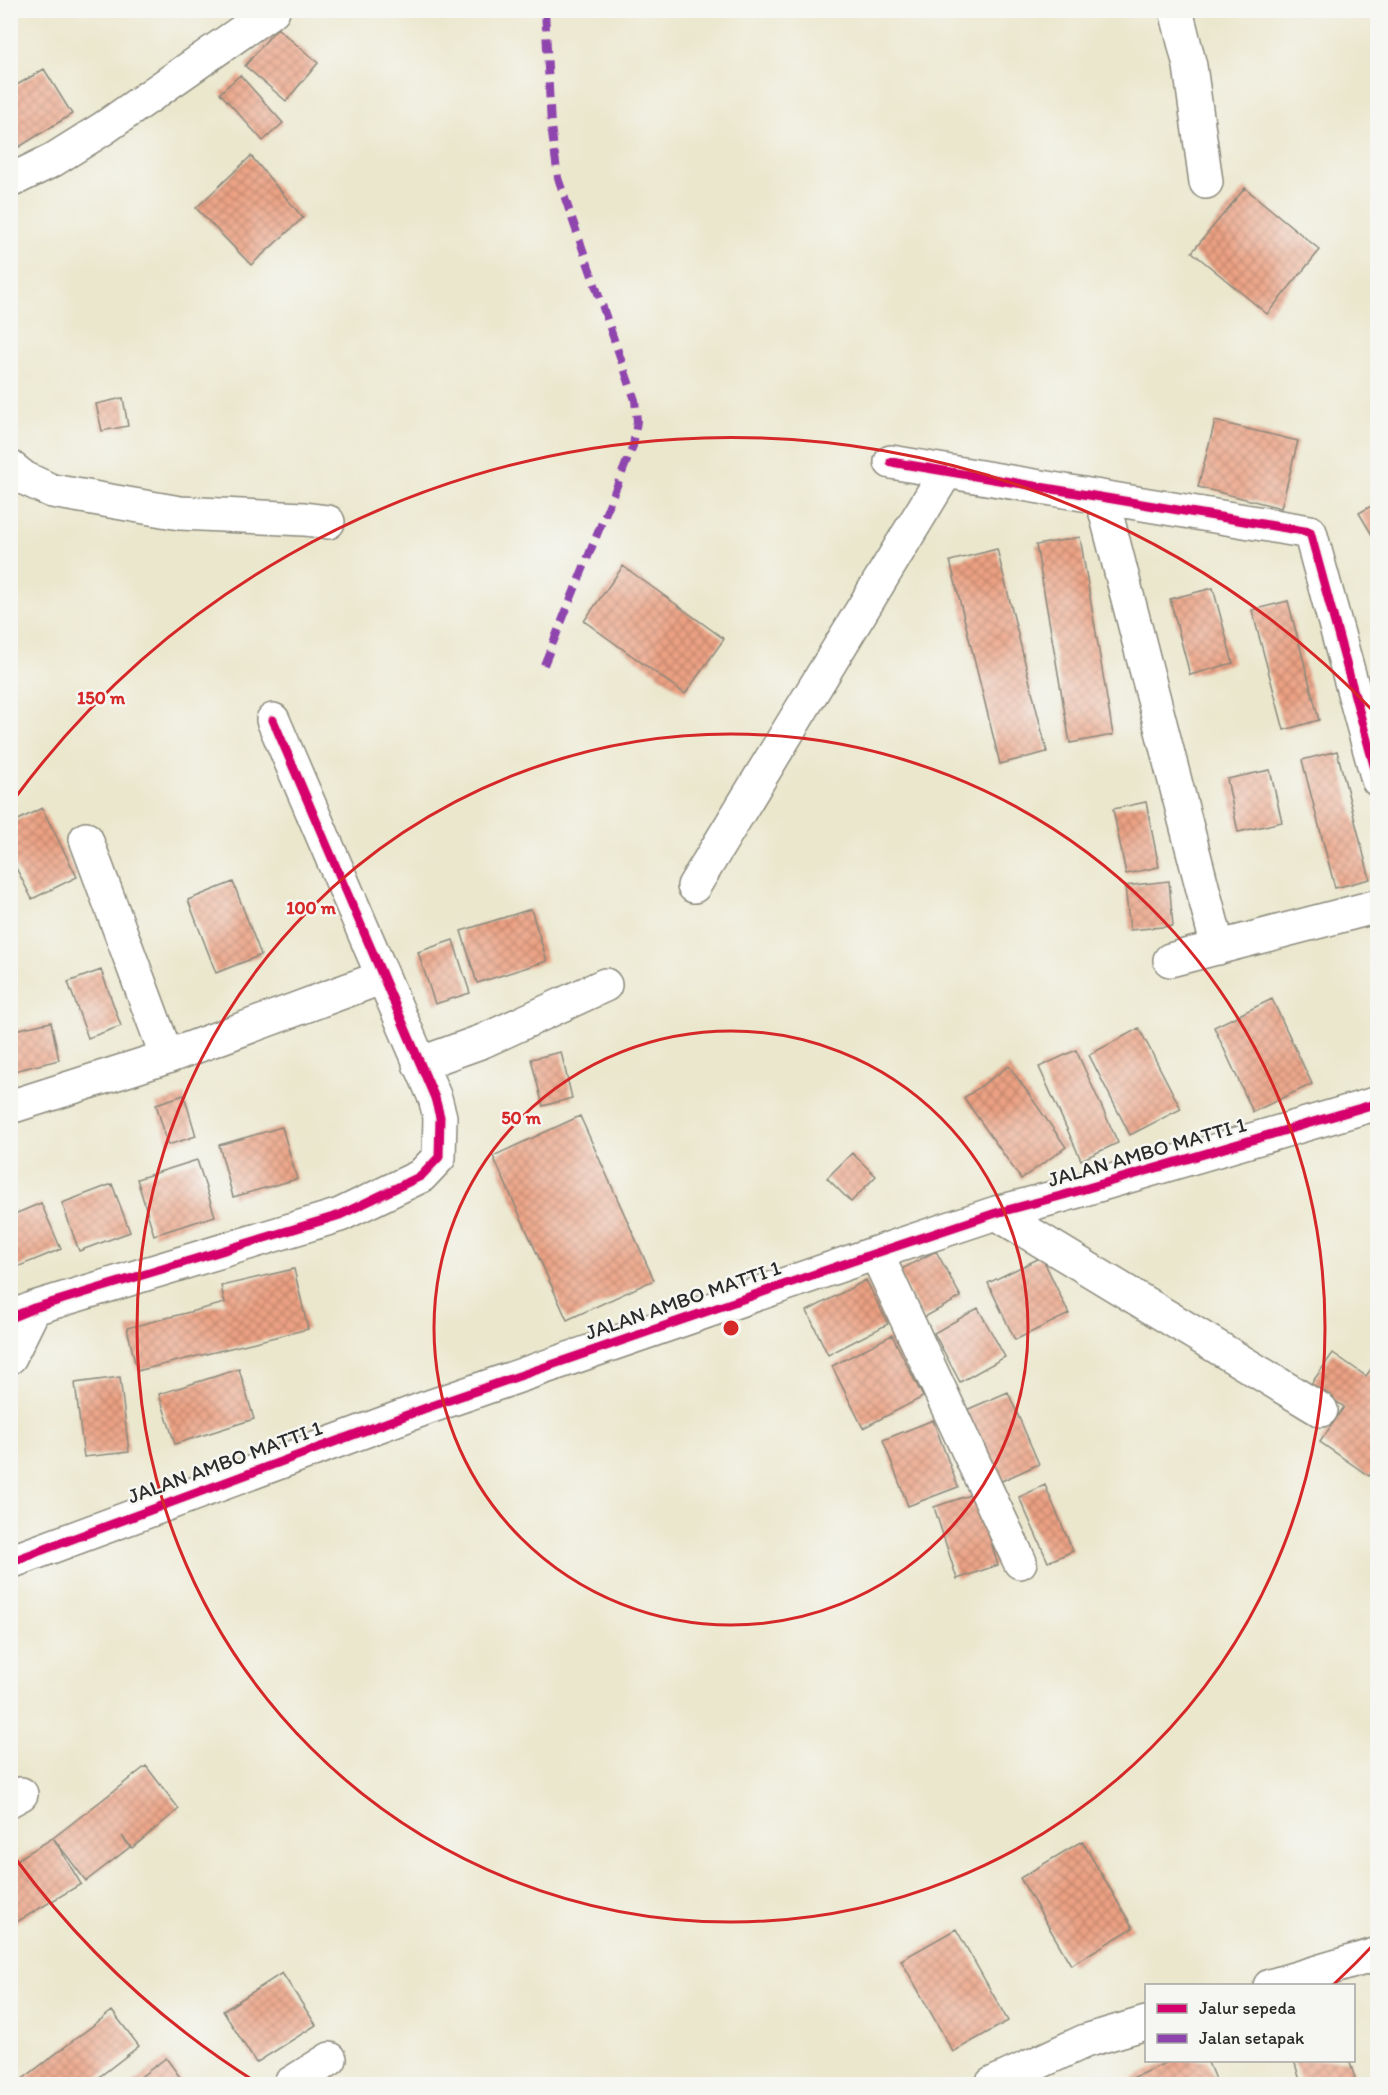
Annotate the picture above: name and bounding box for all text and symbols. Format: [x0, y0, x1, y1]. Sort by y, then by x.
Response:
text: 150 m [77, 687, 126, 709]
text: 100 m [286, 897, 337, 919]
text: 50 m [501, 1107, 542, 1129]
street label: JALAN AMBO MATTI 1 [1045, 1111, 1249, 1192]
street label: JALAN AMBO MATTI 1 [582, 1254, 784, 1345]
centre of rings [721, 1318, 741, 1338]
street label: JALAN AMBO MATTI 1 [124, 1415, 326, 1508]
legend [1145, 1984, 1355, 2062]
text: Jalur sepeda [1199, 1997, 1296, 2019]
text: Jalan setapak [1199, 2027, 1305, 2049]

